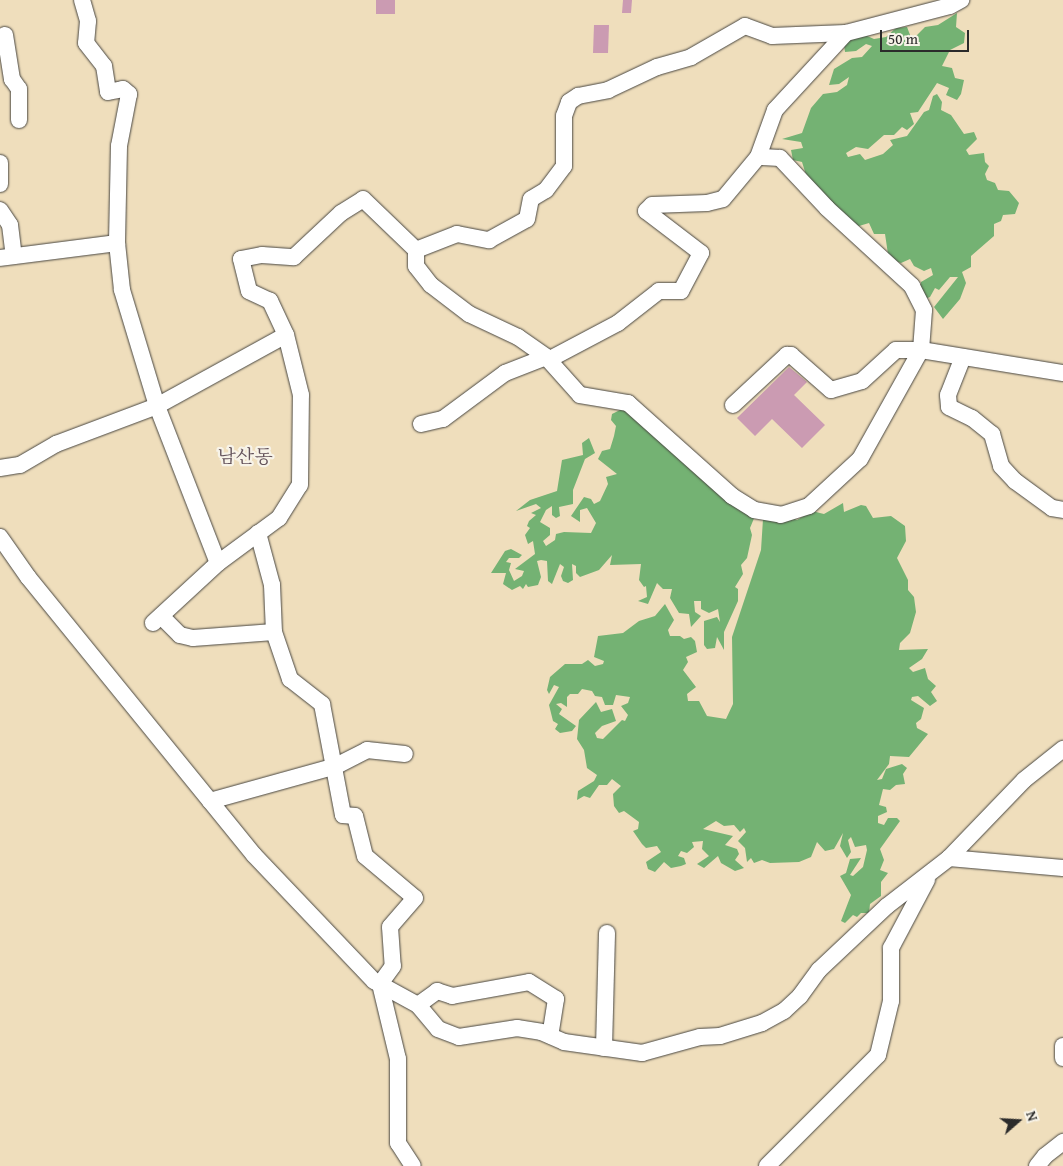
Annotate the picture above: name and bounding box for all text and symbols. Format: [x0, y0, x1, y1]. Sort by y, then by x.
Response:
scale bar [883, 20, 972, 52]
text: 50 m [888, 28, 918, 49]
district label: 남산동 [217, 446, 273, 468]
north arrow [993, 1096, 1043, 1146]
text: N [1021, 1108, 1043, 1124]

